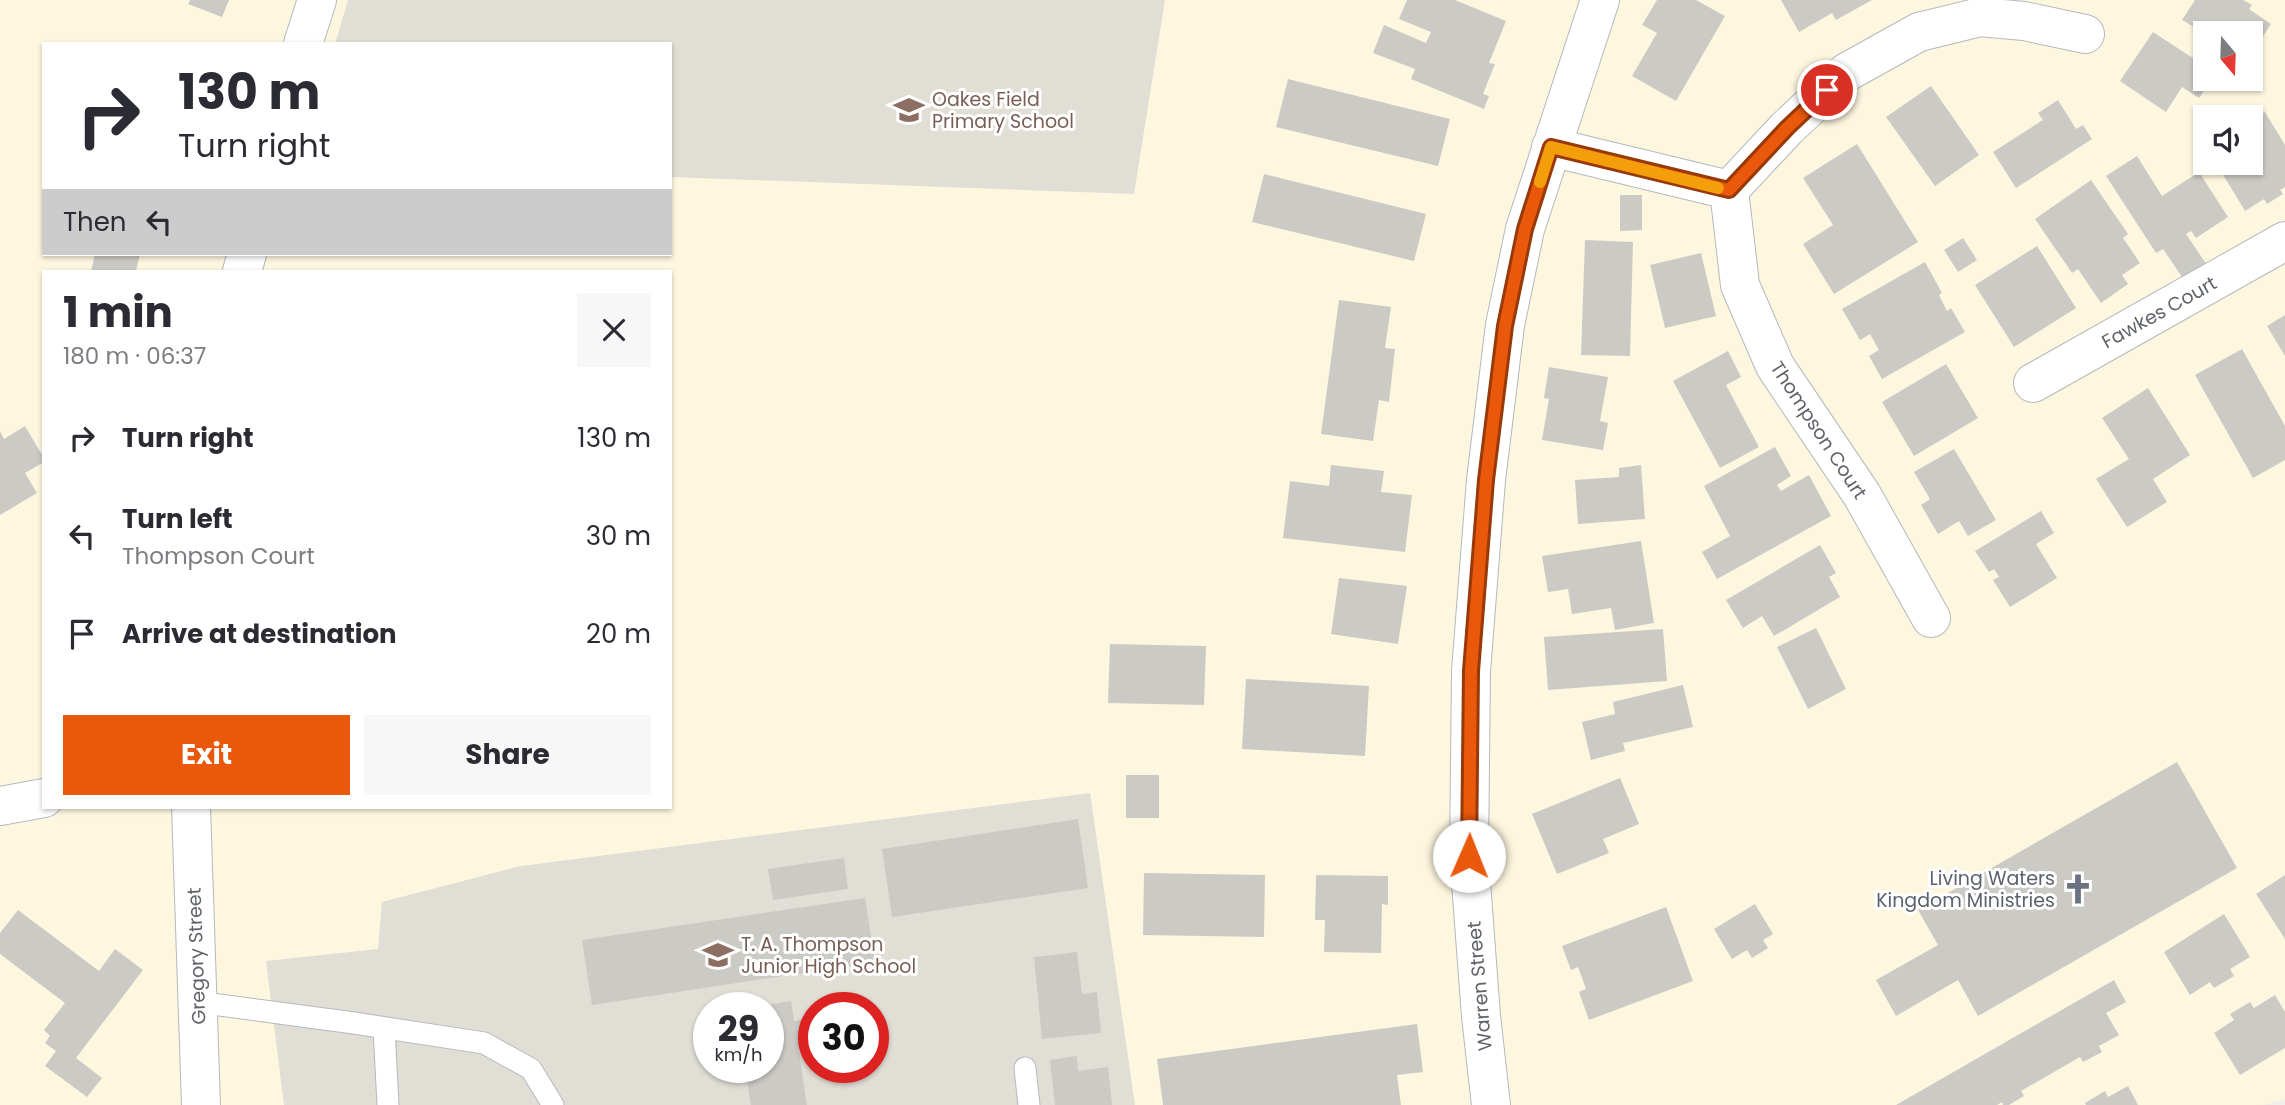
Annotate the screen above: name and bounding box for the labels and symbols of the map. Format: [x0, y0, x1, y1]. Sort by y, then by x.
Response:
north arrow [2193, 21, 2263, 91]
pin [1797, 60, 1857, 120]
place label: Oakes Field Primary School [932, 86, 1074, 135]
school or university icon: Oakes Field Primary School [892, 93, 926, 127]
street label: Fawkes Court [2097, 270, 2222, 355]
street label: Thompson Court [1764, 356, 1873, 504]
position arrow [1432, 819, 1506, 893]
place label: Living Waters Kingdom Ministries [1876, 865, 2055, 914]
church icon: Living Waters Kingdom Ministries [2061, 872, 2095, 906]
street label: Gregory Street [181, 887, 212, 1025]
street label: Warren Street [1460, 920, 1499, 1052]
place label: T. A. Thompson Junior High School [741, 931, 916, 980]
school or university icon: T. A. Thompson Junior High School [701, 938, 735, 972]
speed limit sign: 30 [798, 992, 889, 1083]

